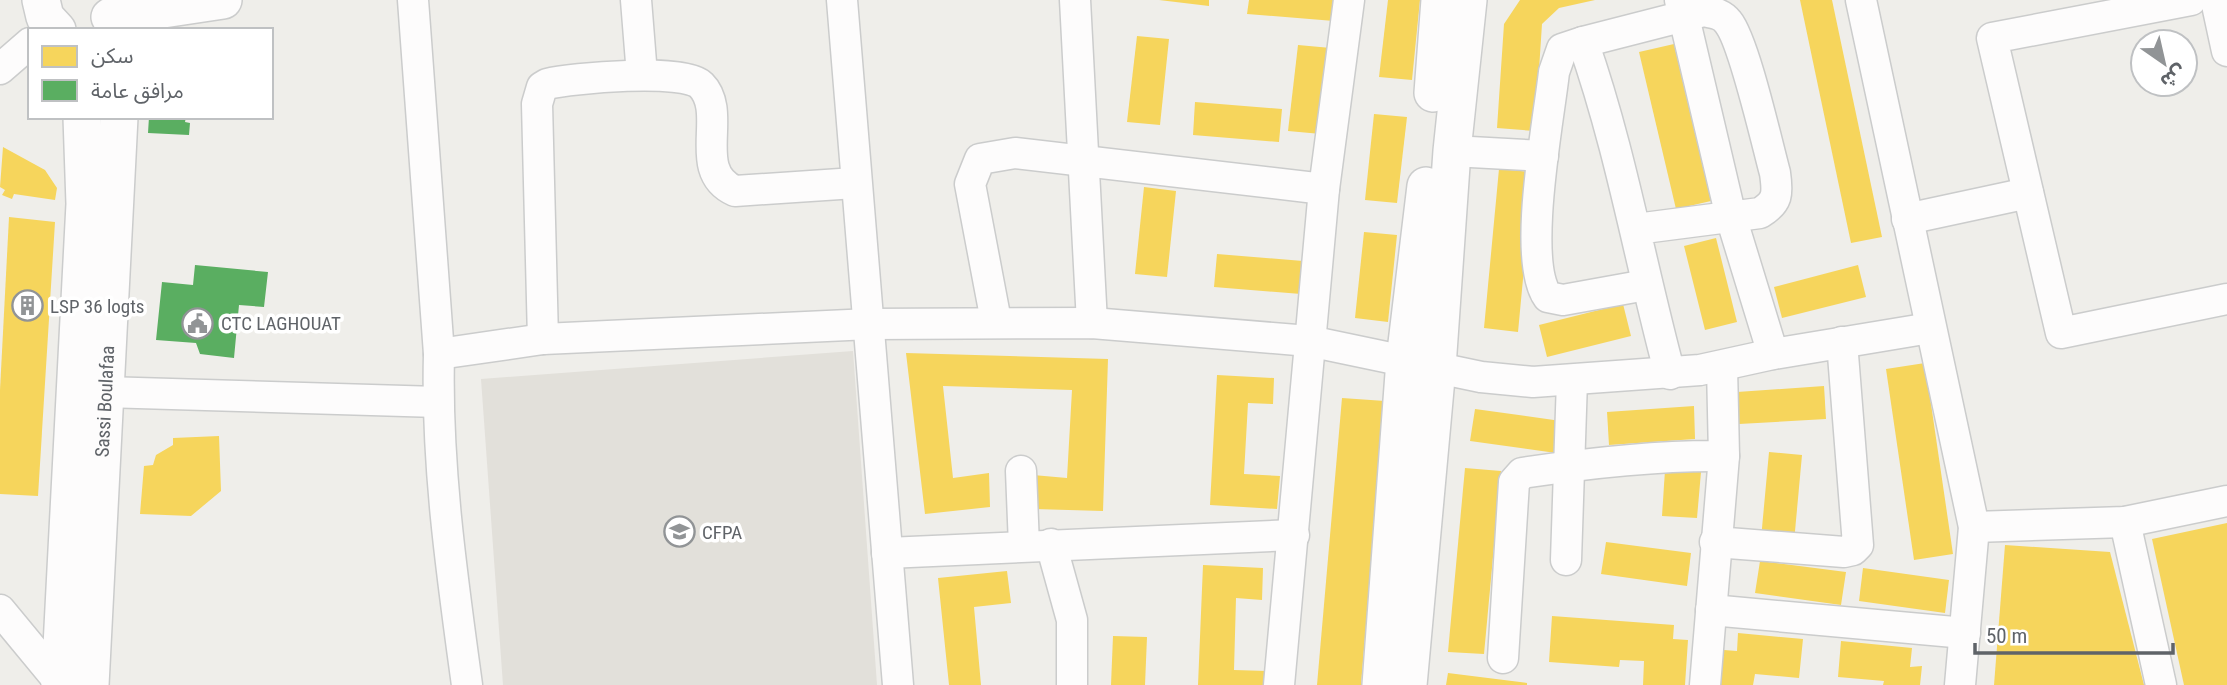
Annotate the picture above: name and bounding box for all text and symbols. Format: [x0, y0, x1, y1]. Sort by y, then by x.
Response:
legend [28, 28, 273, 119]
north arrow [2129, 28, 2199, 98]
text: سكن [91, 44, 133, 68]
text: ش [2156, 60, 2190, 93]
text: مرافق عامة [91, 79, 184, 104]
building icon: LSP 36 logts [10, 289, 44, 323]
place label: LSP 36 logts [50, 295, 144, 318]
public building icon: CTC LAGHOUAT [181, 306, 215, 340]
place label: CTC LAGHOUAT [221, 312, 341, 335]
street label: Sassi Boulafaa [90, 345, 119, 458]
school or university icon: CFPA [662, 515, 696, 549]
place label: CFPA [702, 521, 742, 544]
scale bar [1975, 612, 2173, 656]
text: 50 m [1986, 624, 2027, 648]

